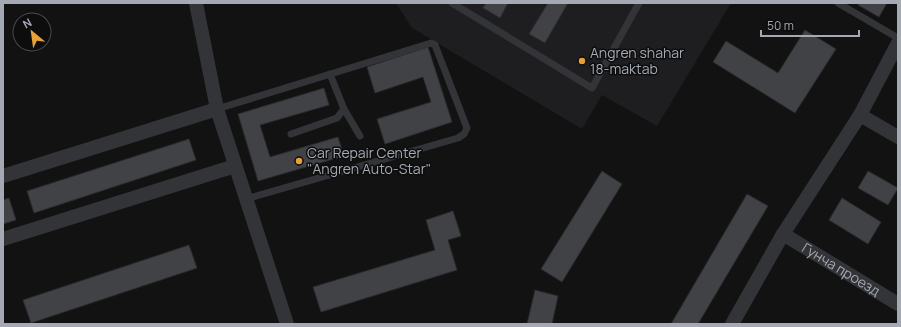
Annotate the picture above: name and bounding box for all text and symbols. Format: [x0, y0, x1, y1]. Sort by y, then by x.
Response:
north arrow [12, 12, 52, 52]
scale bar [761, 12, 859, 38]
text: N [20, 14, 34, 31]
text: 50 m [767, 17, 794, 34]
place label: Angren shahar 18-maktab [590, 43, 684, 78]
marker: Angren shahar 18-maktab [577, 56, 587, 66]
place label: Car Repair Center "Angren Auto-Star" [307, 143, 431, 178]
marker: Car Repair Center "Angren Auto-Star" [294, 156, 304, 166]
street label: Гунча проезд [799, 238, 884, 300]

